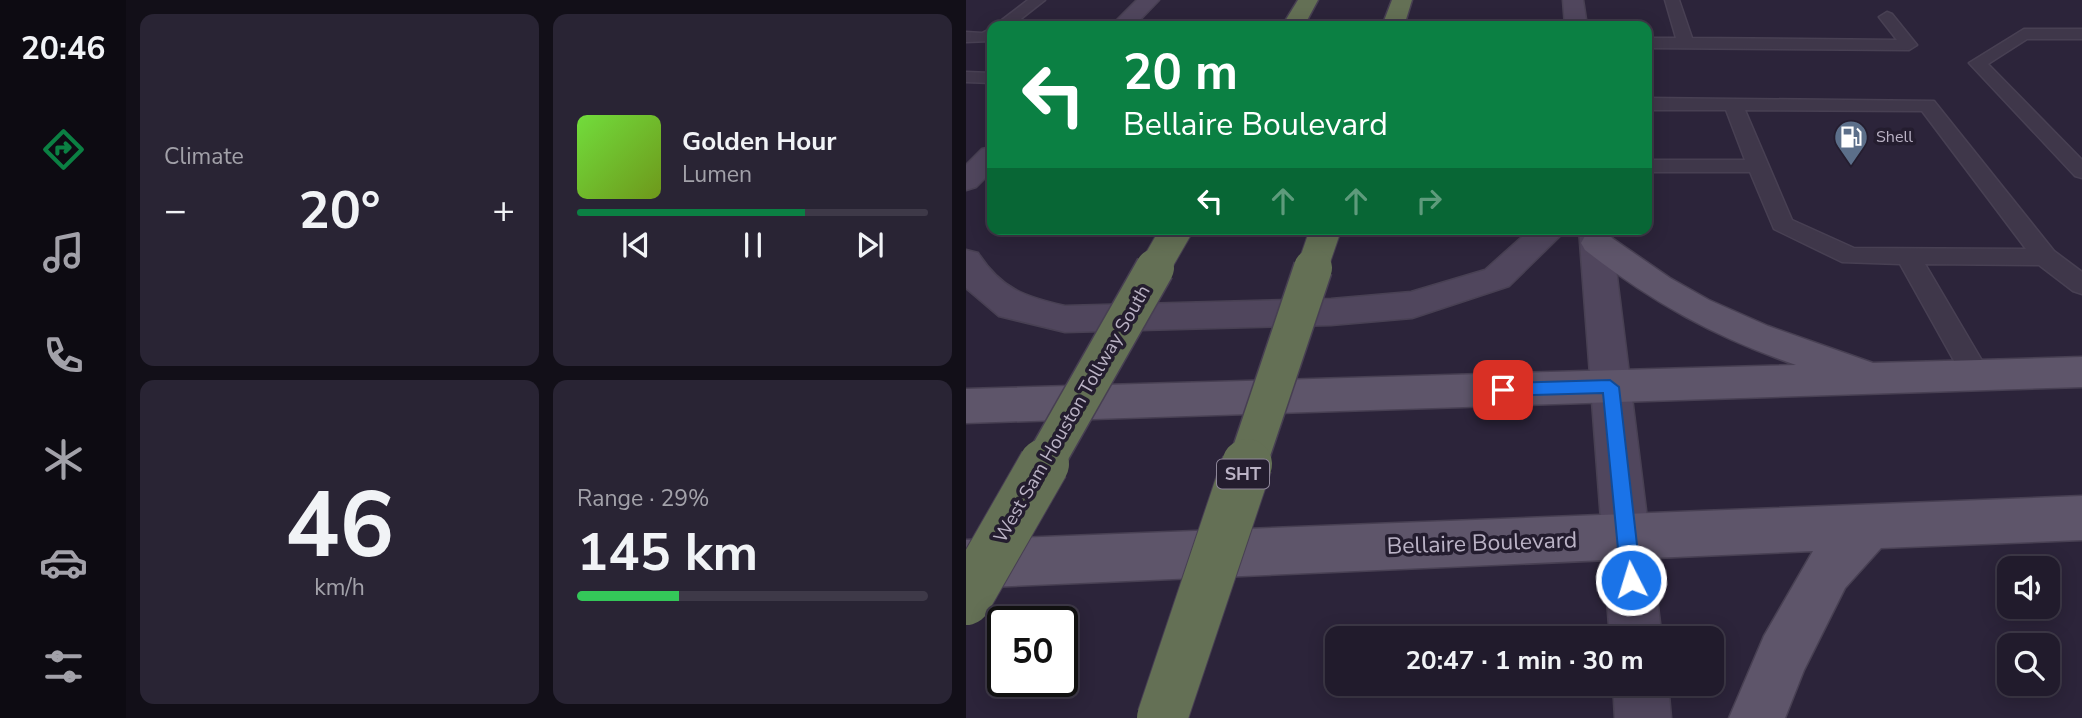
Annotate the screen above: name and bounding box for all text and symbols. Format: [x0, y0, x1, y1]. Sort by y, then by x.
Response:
text: 20:46 [21, 27, 105, 70]
text: 20 m [1123, 39, 1238, 106]
icon: left [1008, 49, 1099, 140]
text: Bellaire Boulevard [1123, 103, 1388, 146]
fuel station icon: Shell [1832, 118, 1870, 167]
text: Golden Hour [682, 124, 837, 159]
icon: directions [39, 125, 88, 174]
place label: Shell [1876, 126, 1913, 148]
text: Climate [164, 141, 244, 172]
text: Lumen [682, 159, 752, 190]
text: 20° [298, 175, 381, 246]
icon: left [1191, 182, 1229, 220]
icon: ahead [1264, 182, 1302, 220]
icon: ahead [1337, 182, 1375, 220]
icon: right [1410, 182, 1448, 220]
text: − [164, 185, 187, 236]
text: + [492, 185, 515, 236]
icon: previous [617, 226, 655, 264]
icon: pause [734, 226, 772, 264]
icon: next [851, 226, 889, 264]
icon: music [39, 228, 88, 277]
street label: West Sam Houston Tollway South [987, 281, 1157, 547]
icon: phone [39, 331, 88, 380]
pin [1473, 360, 1533, 420]
icon: arrive [1484, 371, 1522, 409]
icon: climate [39, 435, 88, 484]
road number: SHT [1217, 460, 1269, 488]
text: 46 [285, 464, 394, 588]
text: Range · 29% [577, 483, 709, 514]
text: 145 km [577, 517, 758, 588]
street label: Bellaire Boulevard [1386, 524, 1578, 562]
icon: car [39, 538, 88, 587]
position arrow [1594, 543, 1668, 617]
map controls [1997, 556, 2060, 696]
button: sound [1997, 556, 2060, 619]
text: km/h [314, 572, 365, 603]
speed limit sign: 50 [987, 606, 1078, 697]
button: search [1997, 633, 2060, 696]
icon: filters [39, 642, 88, 691]
text: 20:47 · 1 min · 30 m [1405, 643, 1644, 678]

